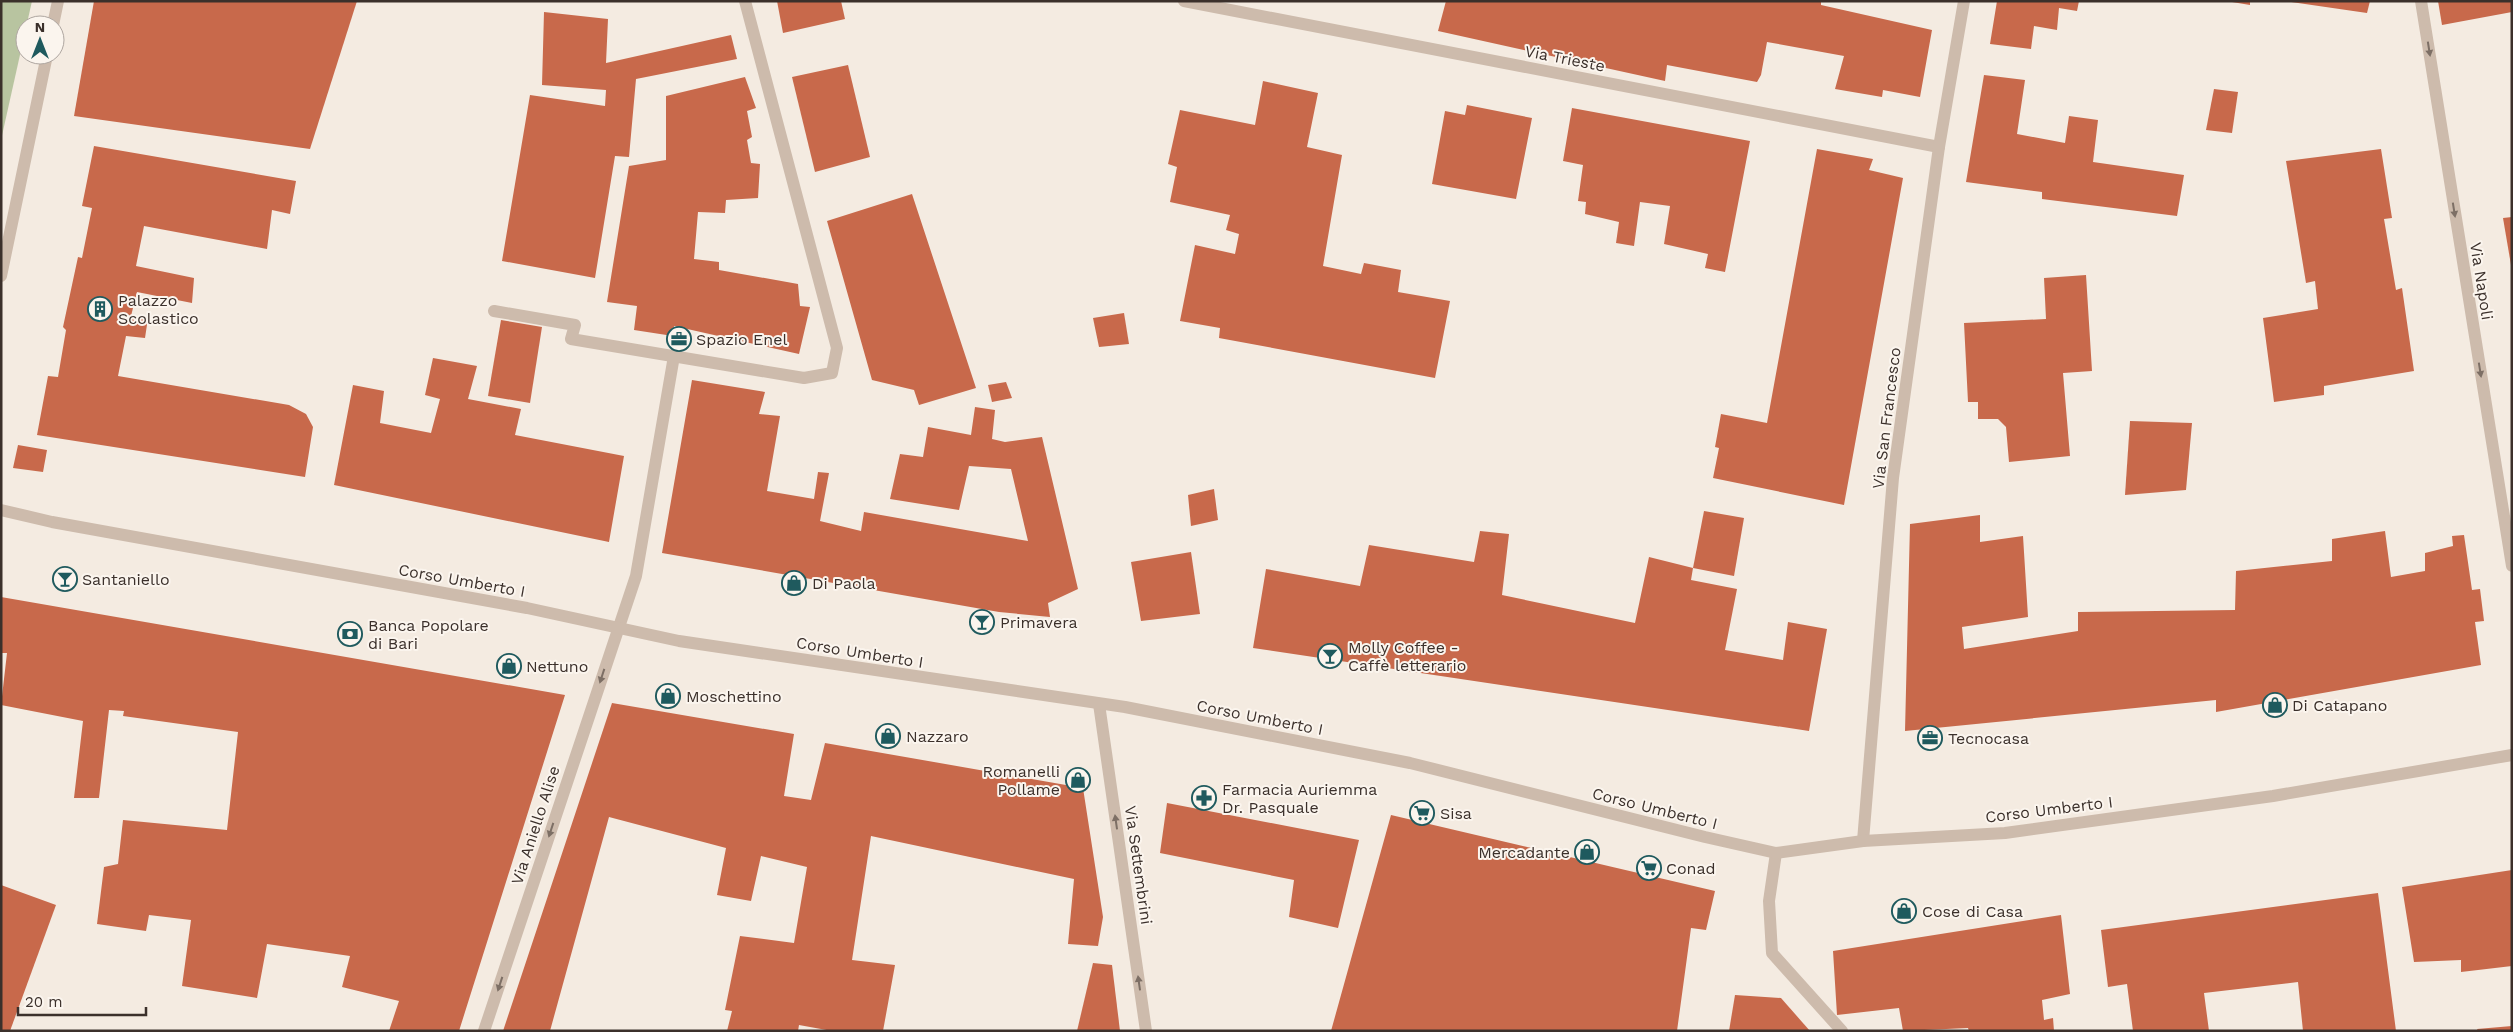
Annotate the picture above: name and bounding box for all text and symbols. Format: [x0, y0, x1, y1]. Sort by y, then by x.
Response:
north arrow [15, 15, 65, 65]
text: N [35, 19, 45, 35]
street label: Via Trieste [1523, 41, 1607, 76]
one-way arrow [2425, 42, 2433, 58]
one-way arrow [2451, 202, 2459, 218]
street label: Via Napoli [2466, 241, 2497, 321]
place label: Palazzo Scolastico [118, 291, 199, 328]
building icon: Palazzo Scolastico [87, 296, 113, 322]
office icon: Spazio Enel [666, 326, 692, 352]
place label: Spazio Enel [696, 330, 787, 349]
street label: Via San Francesco [1868, 346, 1905, 490]
one-way arrow [2477, 363, 2485, 379]
street label: Corso Umberto I [397, 560, 527, 601]
bar icon: Santaniello [52, 566, 78, 592]
place label: Santaniello [82, 570, 170, 589]
shop icon: Di Paola [781, 570, 807, 596]
place label: Di Paola [812, 574, 876, 593]
bar icon: Primavera [969, 609, 995, 635]
place label: Primavera [1000, 613, 1078, 632]
place label: Banca Popolare di Bari [368, 616, 489, 653]
bank icon: Banca Popolare di Bari [337, 621, 363, 647]
street label: Corso Umberto I [795, 633, 925, 672]
place label: Molly Coffee - Caffè letterario [1348, 638, 1466, 675]
bar icon: Molly Coffee - Caffè letterario [1317, 643, 1343, 669]
shop icon: Nettuno [496, 653, 522, 679]
place label: Nettuno [526, 657, 588, 676]
one-way arrow [598, 668, 605, 683]
shop icon: Moschettino [655, 683, 681, 709]
place label: Moschettino [686, 687, 782, 706]
shop icon: Di Catapano [2262, 692, 2288, 718]
street label: Corso Umberto I [1195, 696, 1325, 739]
place label: Di Catapano [2292, 696, 2387, 715]
shop icon: Nazzaro [875, 723, 901, 749]
office icon: Tecnocasa [1917, 725, 1943, 751]
place label: Nazzaro [906, 727, 969, 746]
place label: Tecnocasa [1948, 729, 2029, 748]
place label: Romanelli Pollame [983, 762, 1060, 799]
street label: Via Aniello Alise [507, 763, 564, 887]
shop icon: Romanelli Pollame [1065, 767, 1091, 793]
place label: Farmacia Auriemma Dr. Pasquale [1222, 780, 1377, 817]
street label: Corso Umberto I [1590, 784, 1720, 833]
pharmacy icon: Farmacia Auriemma Dr. Pasquale [1191, 785, 1217, 811]
street label: Corso Umberto I [1984, 792, 2114, 827]
supermarket icon: Sisa [1409, 800, 1435, 826]
street label: Via Settembrini [1121, 804, 1156, 926]
place label: Sisa [1440, 804, 1472, 823]
one-way arrow [1112, 813, 1120, 829]
one-way arrow [547, 822, 554, 837]
shop icon: Mercadante [1574, 839, 1600, 865]
place label: Mercadante [1478, 843, 1570, 862]
supermarket icon: Conad [1636, 855, 1662, 881]
place label: Conad [1666, 859, 1716, 878]
shop icon: Cose di Casa [1891, 898, 1917, 924]
place label: Cose di Casa [1922, 902, 2023, 921]
one-way arrow [1135, 974, 1143, 990]
one-way arrow [496, 977, 504, 992]
scale bar [18, 984, 145, 1016]
text: 20 m [25, 993, 63, 1011]

